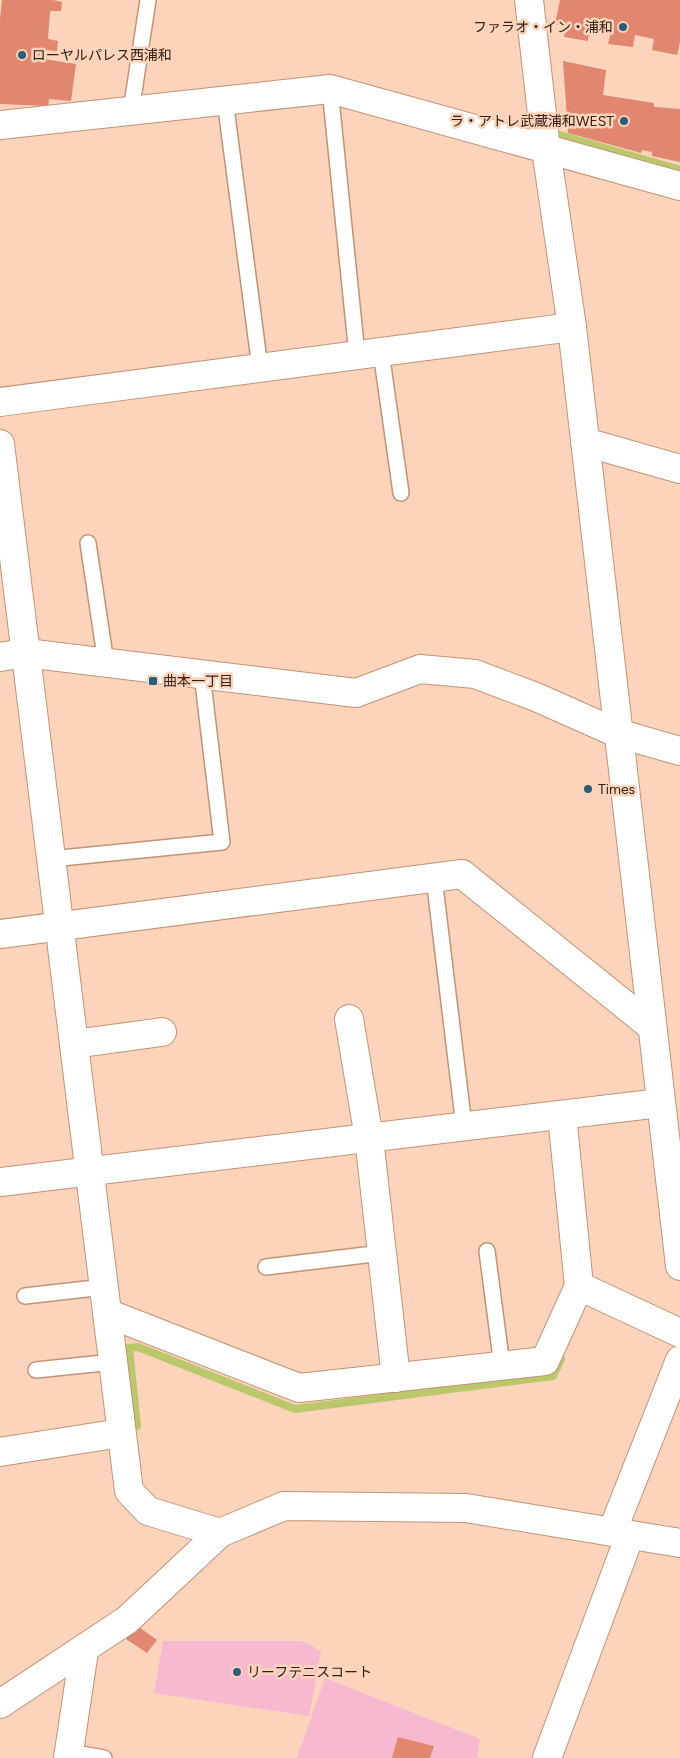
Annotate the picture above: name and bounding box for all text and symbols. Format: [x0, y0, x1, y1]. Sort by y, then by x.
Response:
place label: ファラオ・イン・浦和 [473, 19, 613, 36]
marker: ファラオ・イン・浦和 [617, 21, 629, 33]
place label: ローヤルパレス西浦和 [32, 47, 172, 64]
marker: ローヤルパレス西浦和 [16, 49, 28, 61]
place label: ラ・アトレ武蔵浦和WEST [450, 113, 614, 130]
marker: ラ・アトレ武蔵浦和WEST [618, 115, 630, 127]
place label: 曲本一丁目 [163, 673, 233, 690]
marker: 曲本一丁目 [147, 675, 159, 687]
place label: Times [598, 781, 635, 798]
marker: Times [582, 783, 594, 795]
place label: リーフテニスコート [247, 1664, 372, 1681]
marker: リーフテニスコート [231, 1666, 243, 1678]

